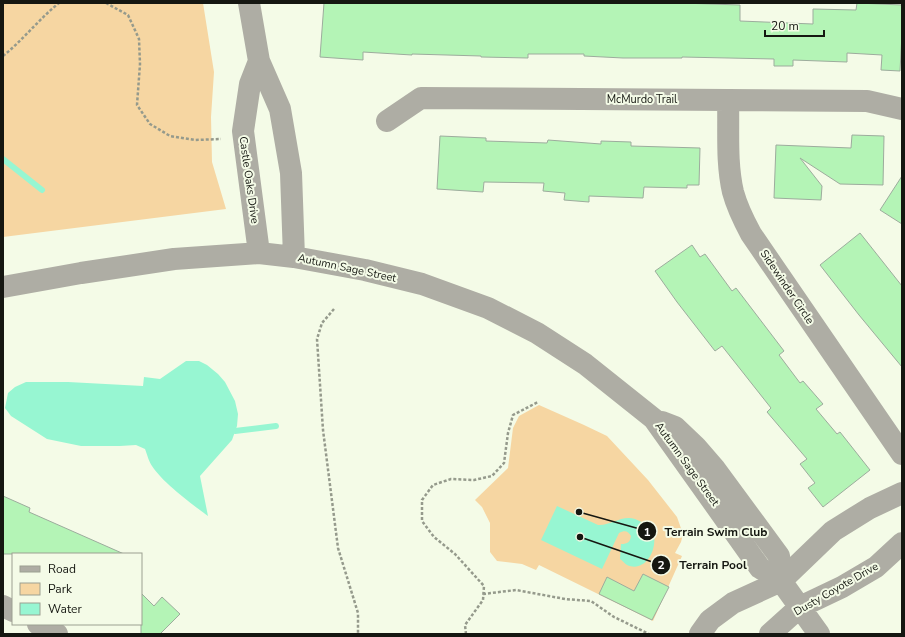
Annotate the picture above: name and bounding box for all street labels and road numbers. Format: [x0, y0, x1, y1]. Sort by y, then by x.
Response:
street label: McMurdo Trail [607, 92, 678, 107]
street label: Castle Oaks Drive [235, 135, 263, 225]
street label: Sidewinder Circle [757, 247, 818, 327]
street label: Autumn Sage Street [296, 250, 398, 286]
street label: Autumn Sage Street [651, 419, 723, 509]
street label: Dusty Coyote Drive [791, 559, 881, 619]

